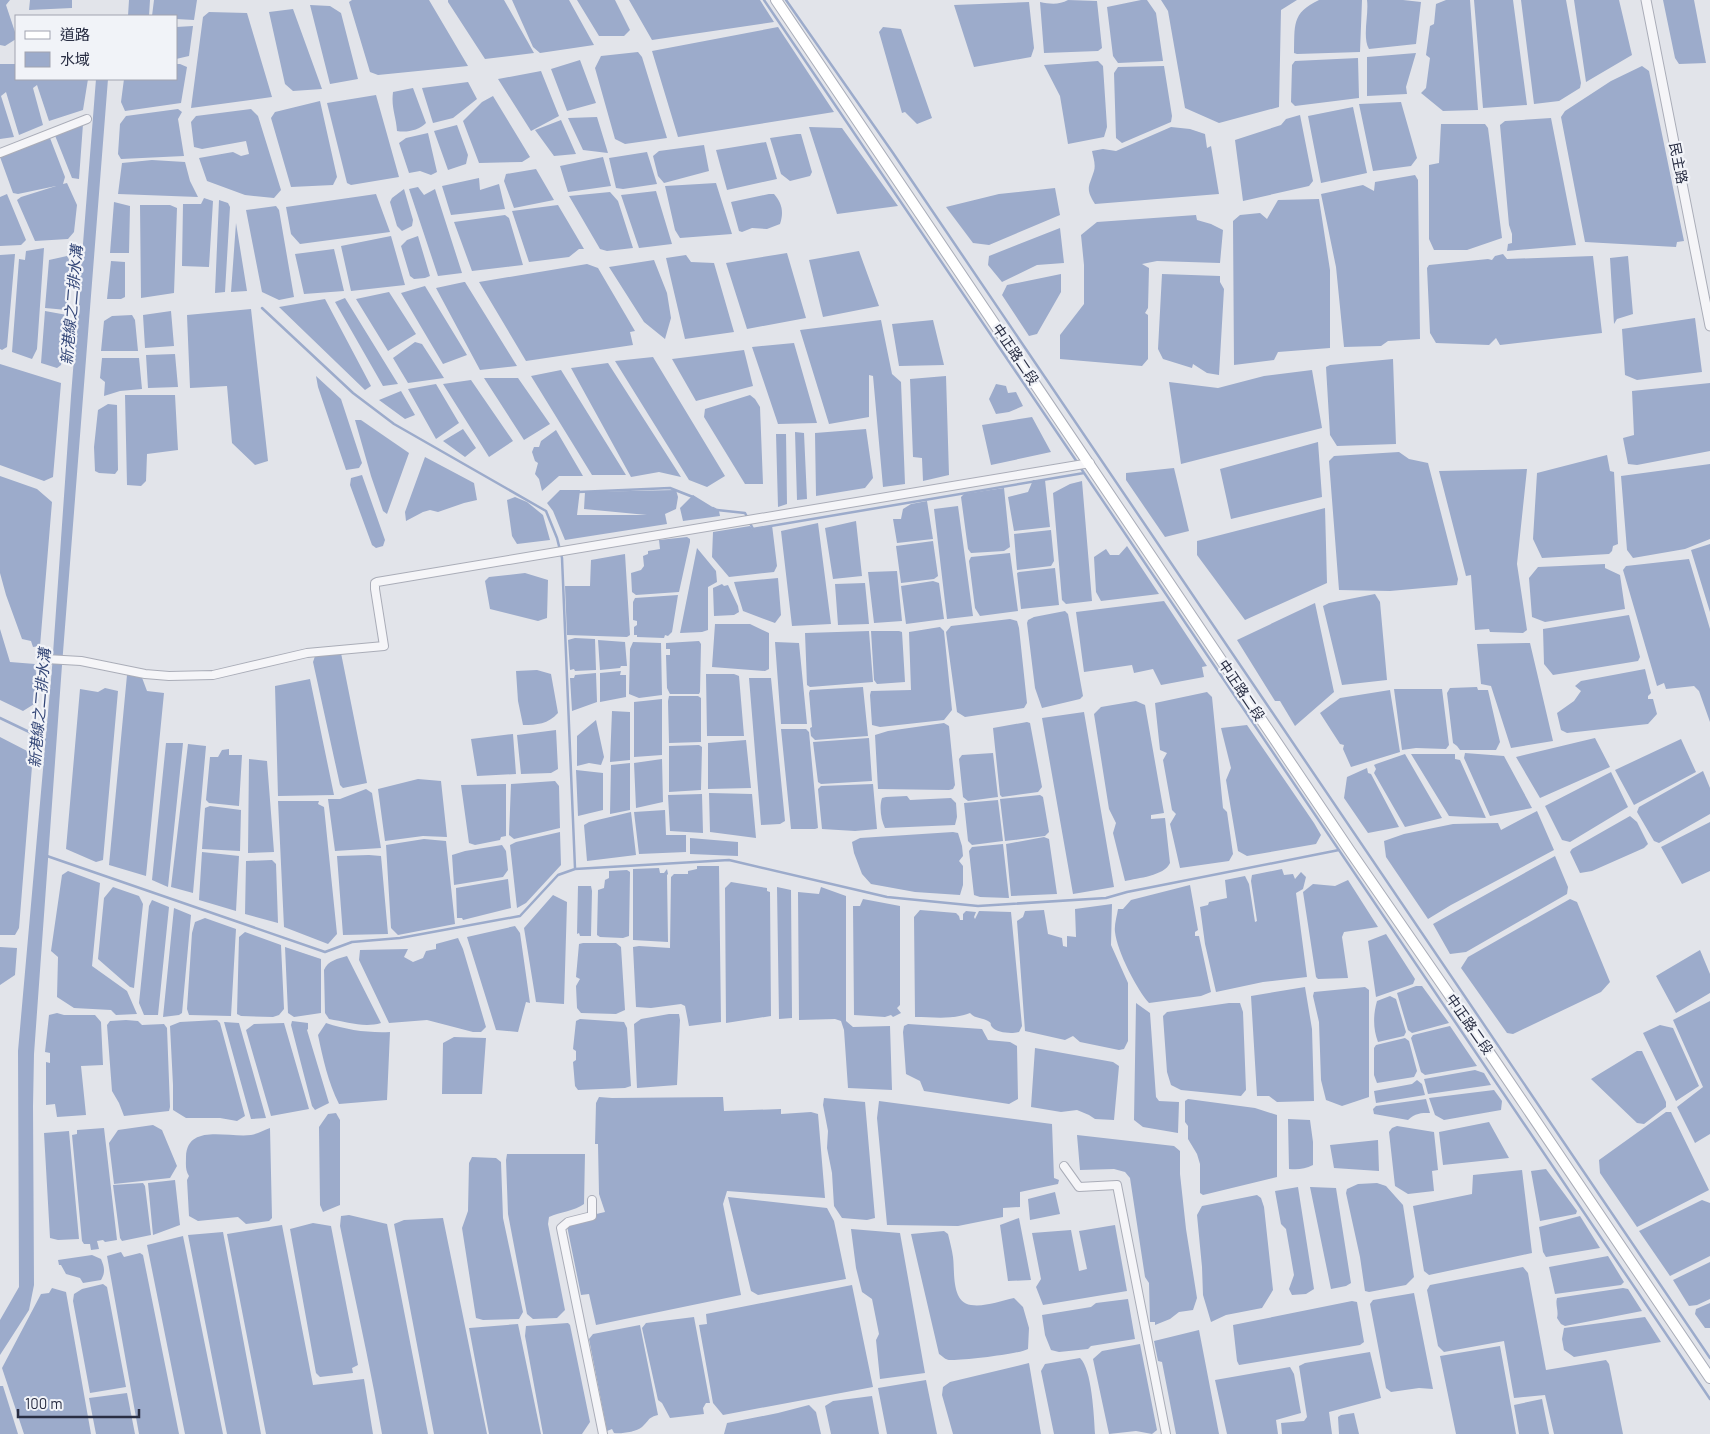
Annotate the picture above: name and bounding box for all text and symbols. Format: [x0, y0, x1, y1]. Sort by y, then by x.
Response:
legend [15, 15, 178, 80]
text: 道路 [60, 25, 90, 43]
text: 水域 [60, 50, 90, 68]
street label: 民主路 [1667, 141, 1691, 185]
water label: 新港線之二排水溝 [57, 242, 85, 366]
street label: 中正路二段 [989, 320, 1043, 388]
water label: 新港線之二排水溝 [25, 645, 53, 769]
street label: 中正路二段 [1215, 656, 1269, 724]
street label: 中正路二段 [1443, 990, 1497, 1058]
scale bar [18, 1386, 139, 1418]
text: 100 m [25, 1394, 63, 1412]

